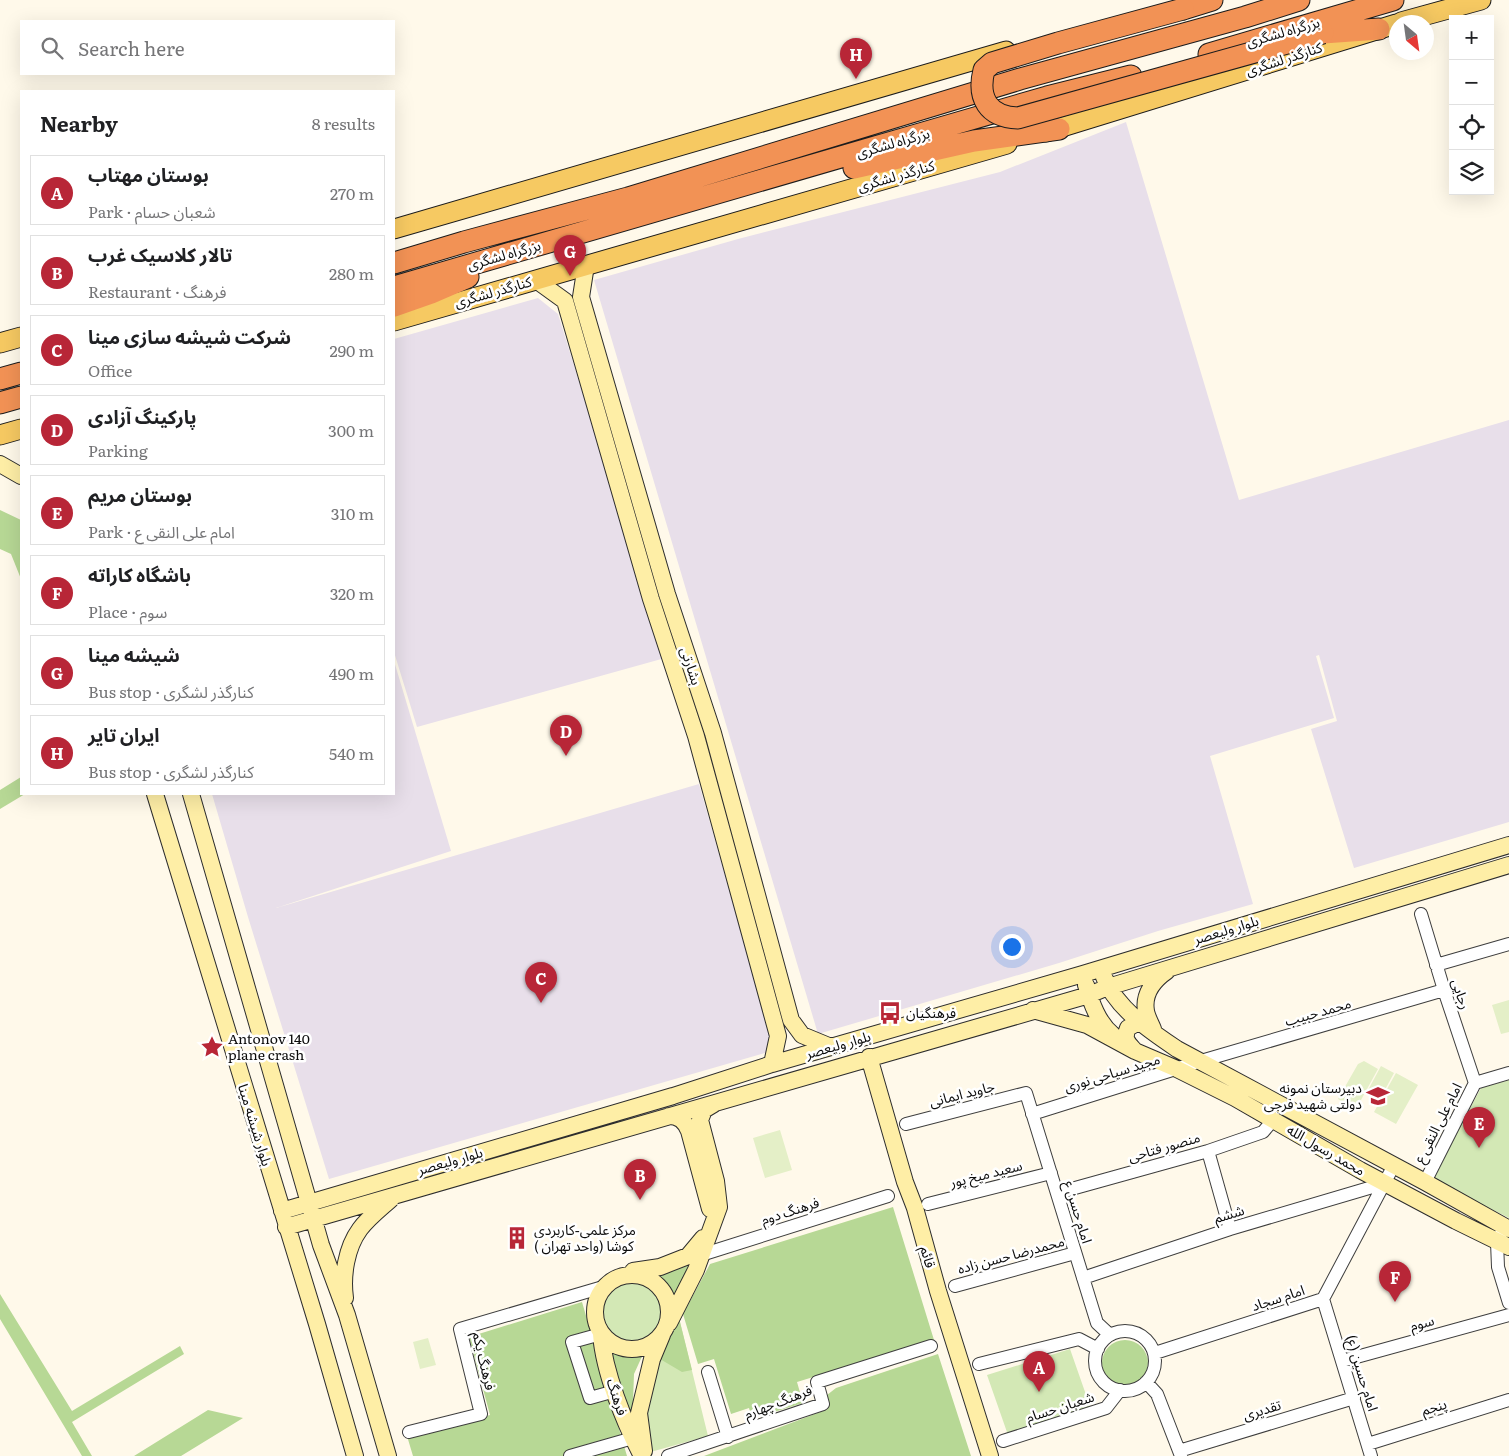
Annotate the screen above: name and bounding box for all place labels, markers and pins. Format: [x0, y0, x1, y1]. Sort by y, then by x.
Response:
pin: H [840, 38, 872, 79]
pin: G [554, 235, 586, 276]
pin: D [550, 715, 582, 756]
pin: C [525, 962, 557, 1003]
bus stop icon: فرهنگیان [877, 1000, 903, 1026]
place label: فرهنگیان [906, 1002, 956, 1022]
place label: Antonov 140 plane crash [228, 1028, 310, 1064]
place icon: Antonov 140 plane crash [199, 1034, 225, 1060]
place label: دبیرستان نمونه دولتی شهید فرجی [1264, 1077, 1362, 1113]
school or university icon: دبیرستان نمونه دولتی شهید فرجی [1365, 1083, 1391, 1109]
pin: E [1463, 1107, 1495, 1148]
pin: B [624, 1159, 656, 1200]
place label: مرکز علمی-کاربردی کوشا (واحد تهران ) [534, 1219, 636, 1255]
building icon: مرکز علمی-کاربردی کوشا (واحد تهران ) [504, 1225, 530, 1251]
pin: F [1379, 1261, 1411, 1302]
pin: A [1023, 1351, 1055, 1392]

